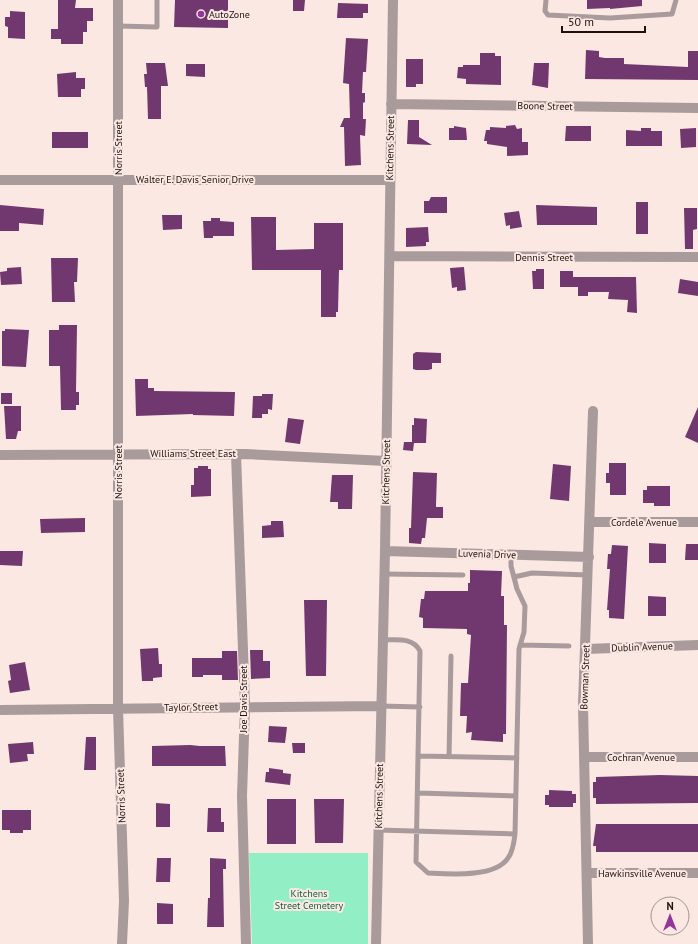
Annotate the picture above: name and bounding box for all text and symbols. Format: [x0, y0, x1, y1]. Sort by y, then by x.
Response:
place label: AutoZone [209, 8, 250, 21]
scale bar [562, 8, 645, 34]
marker: AutoZone [196, 9, 206, 19]
text: 50 m [568, 14, 594, 29]
street label: Boone Street [517, 99, 573, 113]
street label: Kitchens Street [383, 115, 397, 181]
street label: Norris Street [112, 120, 125, 175]
street label: Walter E. Davis Senior Drive [136, 173, 254, 186]
street label: Dennis Street [515, 251, 573, 264]
street label: Kitchens Street [379, 439, 393, 505]
street label: Norris Street [112, 444, 125, 499]
street label: Williams Street East [150, 447, 236, 460]
street label: Cordele Avenue [611, 516, 677, 529]
street label: Luvenia Drive [458, 546, 516, 562]
street label: Dublin Avenue [611, 639, 673, 655]
street label: Bowman Street [577, 644, 593, 710]
street label: Joe Davis Street [237, 665, 250, 734]
street label: Taylor Street [164, 700, 219, 714]
street label: Cochran Avenue [607, 751, 675, 764]
street label: Kitchens Street [372, 763, 386, 829]
street label: Norris Street [114, 768, 128, 823]
street label: Hawkinsville Avenue [598, 867, 686, 880]
park label: Kitchens Street Cemetery [275, 887, 343, 912]
north arrow [650, 896, 690, 936]
text: N [666, 899, 674, 913]

